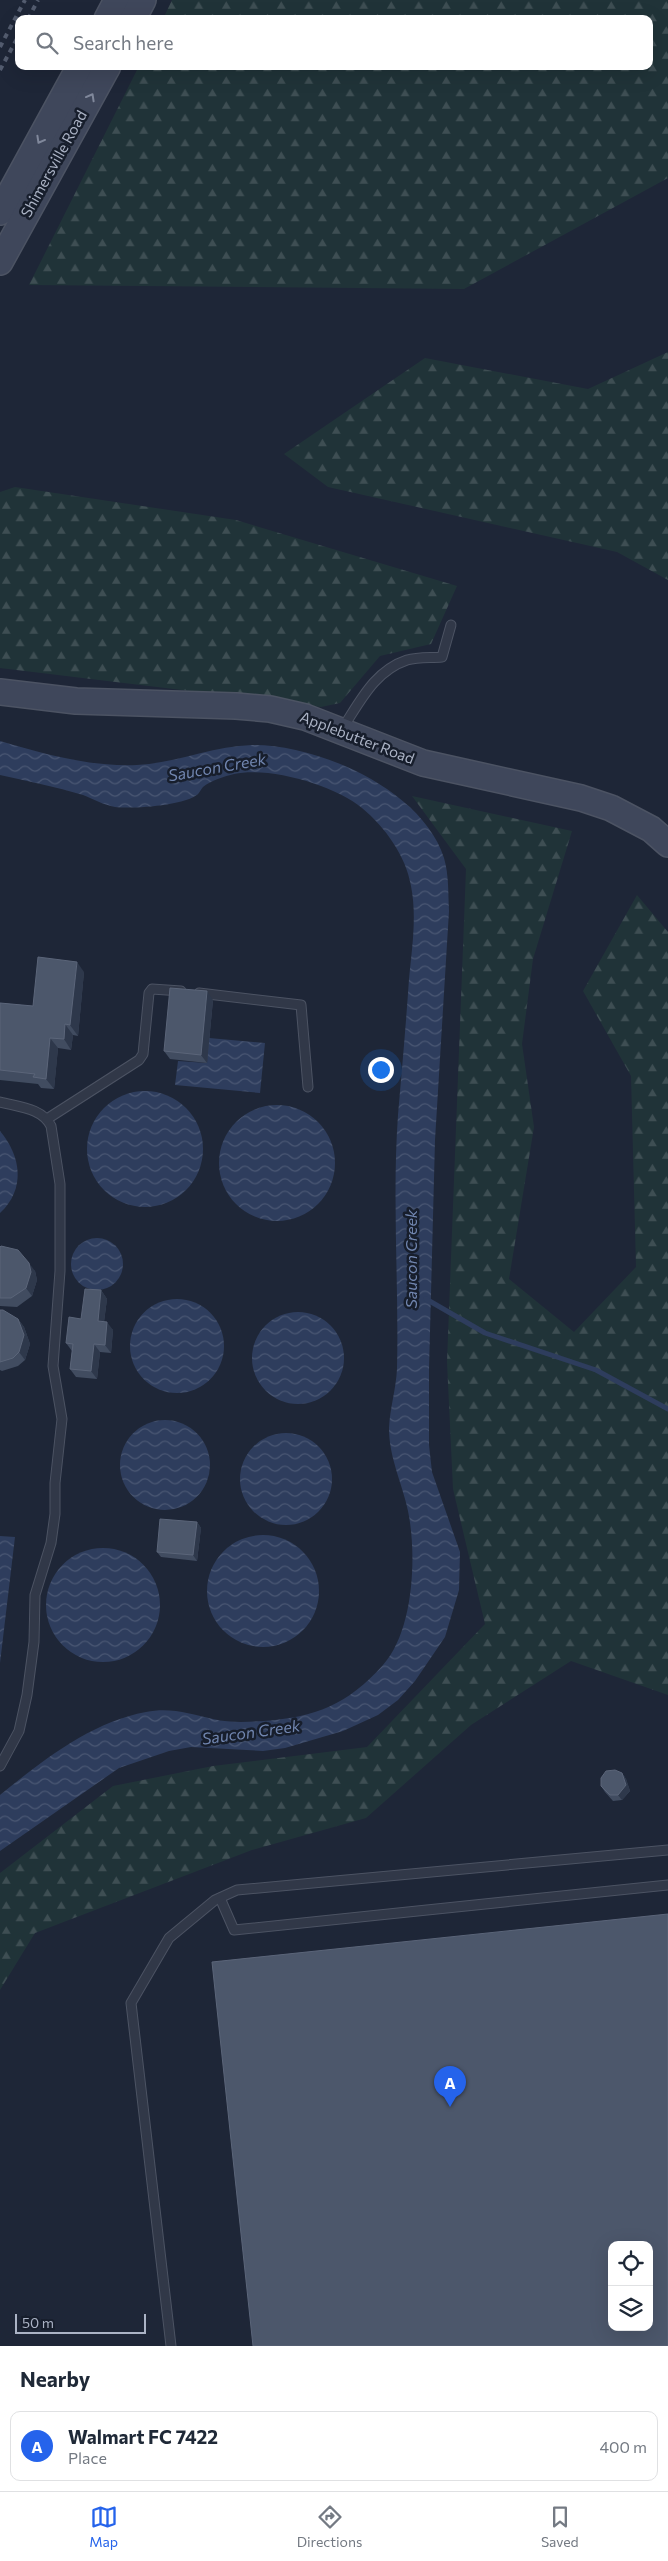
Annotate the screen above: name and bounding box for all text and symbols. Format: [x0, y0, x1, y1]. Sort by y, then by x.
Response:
search box [15, 15, 653, 70]
icon: search [33, 29, 61, 57]
text: Search here [73, 31, 173, 54]
one-way arrow [85, 93, 95, 102]
street label: Shimersville Road [16, 107, 90, 220]
one-way arrow [36, 134, 46, 143]
street label: Applebutter Road [298, 707, 417, 767]
water label: Saucon Creek [167, 748, 268, 784]
your location [368, 1057, 394, 1083]
water label: Saucon Creek [401, 1209, 420, 1309]
water label: Saucon Creek [201, 1715, 302, 1748]
pin: A [434, 2066, 466, 2107]
map controls [608, 2241, 653, 2331]
button: locate [608, 2241, 653, 2286]
button: layers [608, 2286, 653, 2331]
scale bar [15, 2311, 146, 2334]
text: 50 m [22, 2314, 54, 2331]
text: Nearby [20, 2366, 90, 2391]
text: Walmart FC 7422 [68, 2425, 218, 2448]
text: A [31, 2437, 43, 2456]
text: 400 m [599, 2437, 647, 2456]
text: Place [68, 2448, 107, 2467]
tab: Map [89, 2503, 118, 2550]
tab: Directions [297, 2503, 362, 2550]
tab: Saved [541, 2503, 579, 2550]

